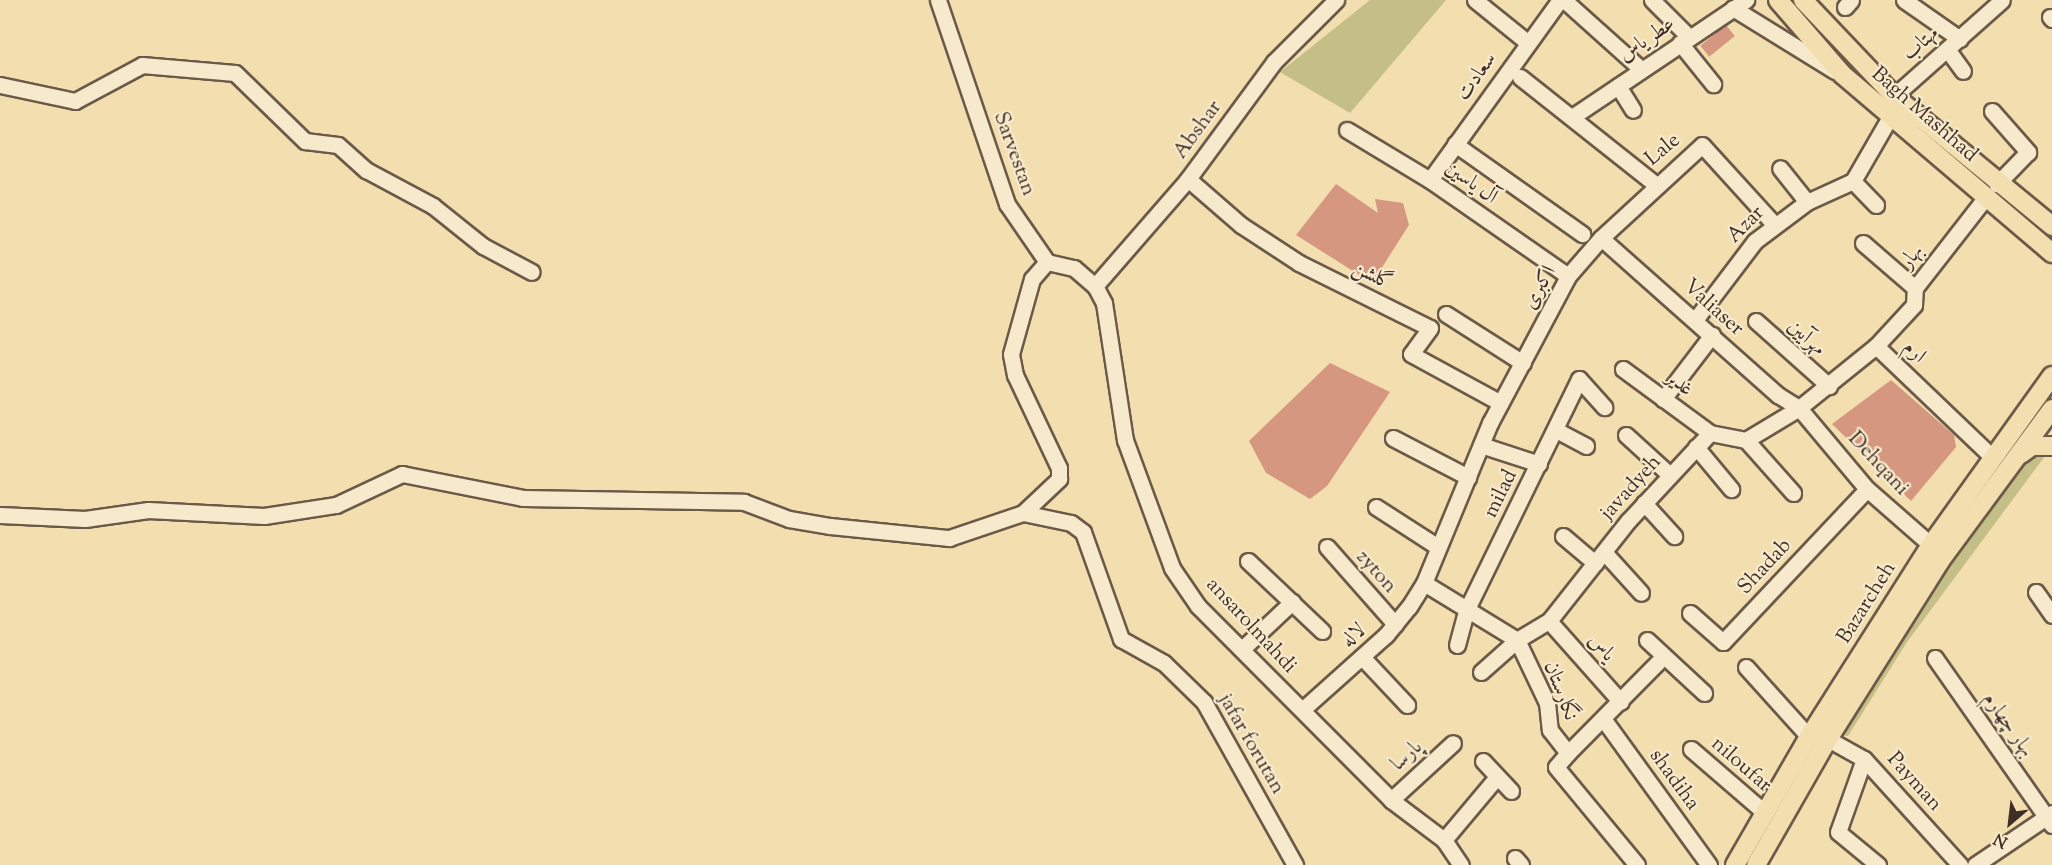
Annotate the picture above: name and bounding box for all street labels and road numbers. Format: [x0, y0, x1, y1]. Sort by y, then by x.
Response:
street label: عطر یاس [1614, 12, 1680, 68]
street label: مهتاب [1897, 21, 1945, 67]
street label: سعادت [1451, 48, 1503, 106]
street label: Bagh Mashhad [1866, 62, 1982, 168]
street label: Abshar [1168, 96, 1228, 164]
street label: Sarvestan [987, 109, 1041, 199]
street label: Lale [1640, 128, 1686, 172]
street label: آل یاسین [1440, 156, 1502, 210]
street label: Azar [1722, 201, 1770, 249]
street label: بهار [1895, 240, 1929, 274]
street label: گلشن [1348, 256, 1396, 296]
street label: اکبری [1518, 262, 1562, 314]
street label: Valiaser [1678, 274, 1748, 342]
street label: مهرآیین [1782, 314, 1830, 362]
street label: ارم [1897, 335, 1931, 369]
street label: غدیر [1660, 366, 1698, 402]
street label: Dehqani [1842, 427, 1914, 501]
street label: javadyeh [1595, 450, 1667, 526]
street label: milad [1479, 466, 1523, 522]
street label: Shadab [1733, 534, 1797, 600]
street label: zyton [1350, 545, 1402, 599]
street label: Bazarcheh [1832, 557, 1902, 649]
street label: ansarolmahdi [1200, 573, 1302, 679]
street label: لاله [1336, 618, 1372, 654]
street label: یاس [1582, 629, 1620, 667]
street label: نگارستان [1537, 658, 1583, 724]
street label: بهار چهارم [1977, 688, 2039, 762]
street label: jafar forutan [1212, 689, 1290, 799]
street label: niloufar [1706, 732, 1776, 798]
street label: پارسا [1386, 735, 1428, 777]
street label: shadiha [1643, 744, 1705, 816]
street label: Payman [1881, 747, 1947, 817]

